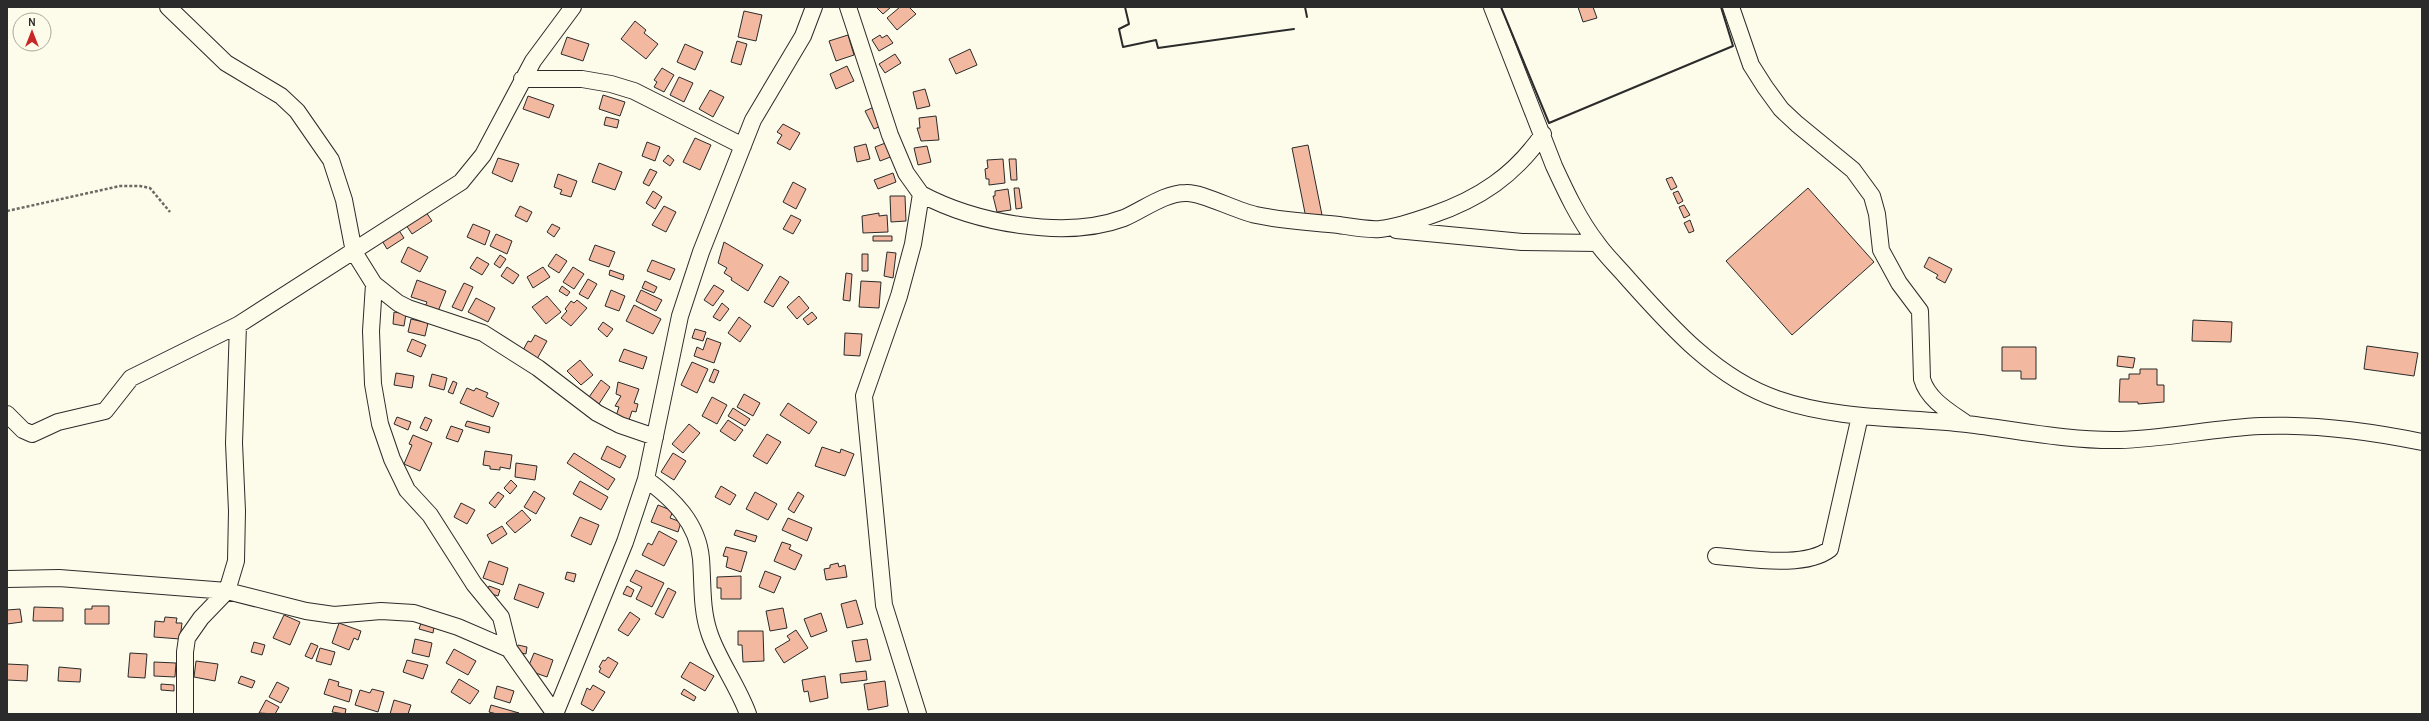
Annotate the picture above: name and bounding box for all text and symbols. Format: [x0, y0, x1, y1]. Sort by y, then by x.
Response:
north arrow [12, 12, 52, 52]
text: N [28, 16, 36, 29]

